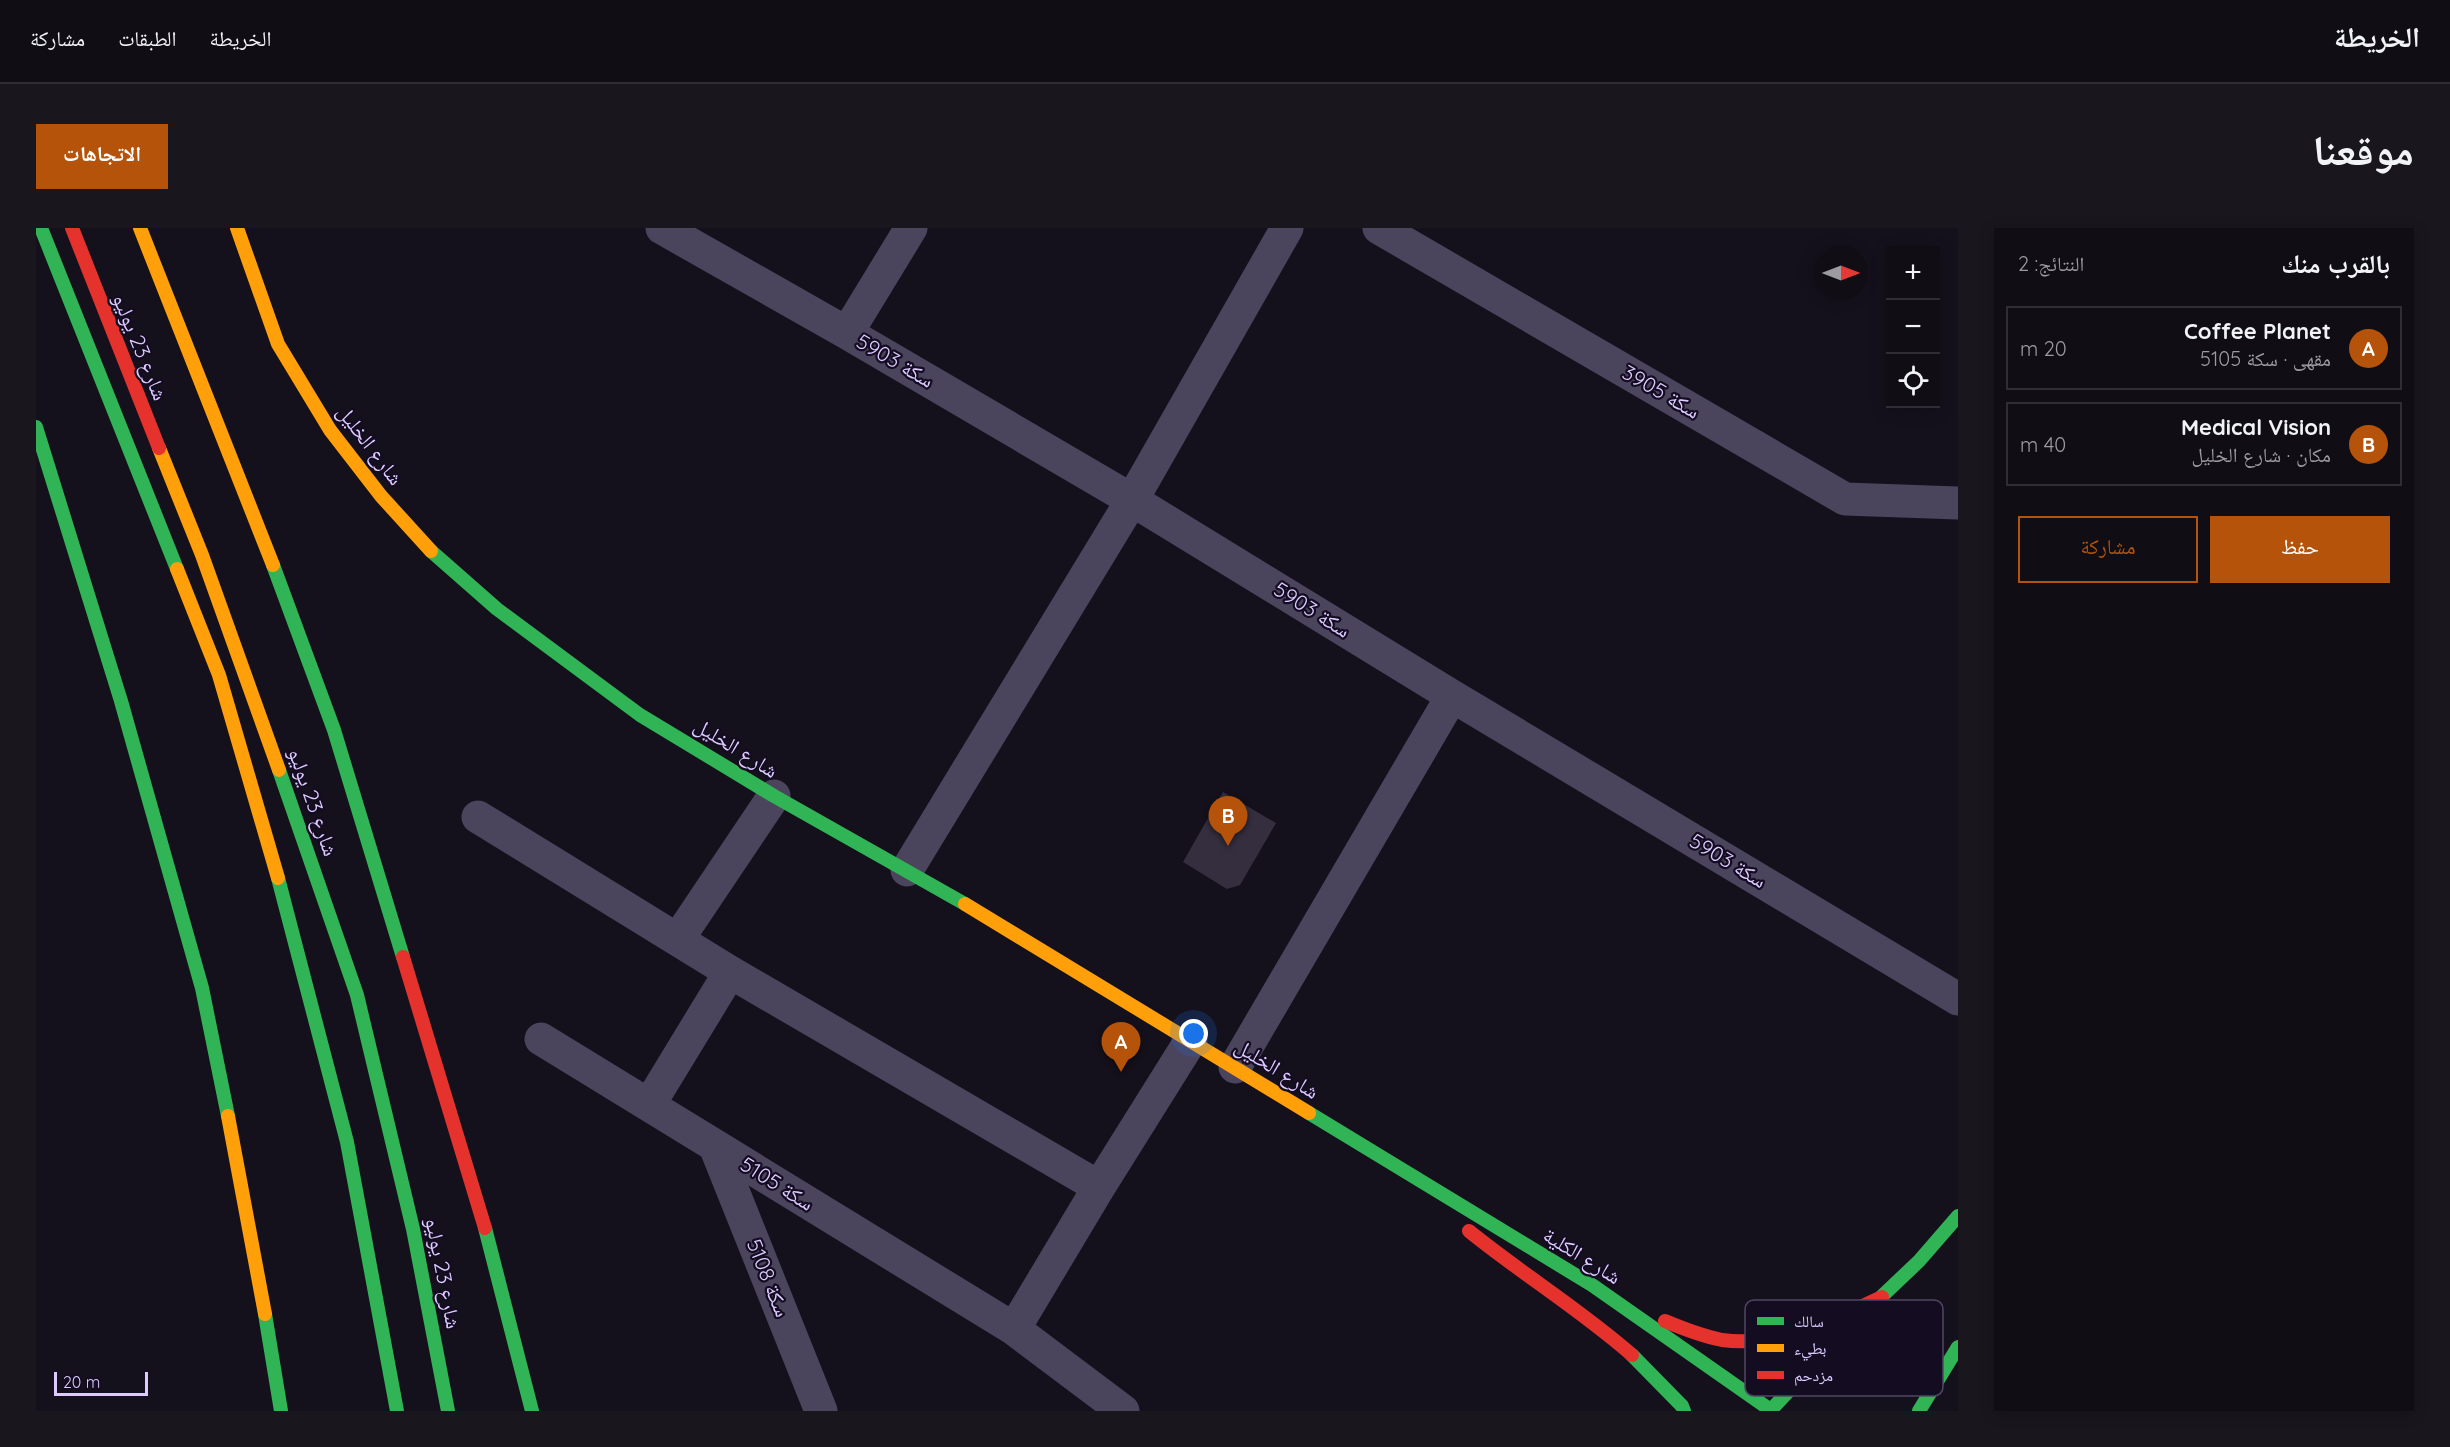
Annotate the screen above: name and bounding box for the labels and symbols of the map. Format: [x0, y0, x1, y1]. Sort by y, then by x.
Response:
north arrow [1814, 246, 1868, 300]
street label: شارع 23 يوليو [107, 289, 174, 404]
street label: سكة 5903 [852, 328, 939, 393]
street label: سكة 3905 [1618, 359, 1705, 424]
street label: شارع الخليل [331, 399, 410, 490]
street label: سكة 5903 [1269, 576, 1356, 643]
street label: شارع الخليل [689, 711, 783, 784]
street label: شارع 23 يوليو [282, 744, 345, 860]
pin: B [1208, 796, 1248, 846]
street label: سكة 5903 [1685, 827, 1772, 893]
your location [1179, 1019, 1208, 1048]
pin: A [1102, 1022, 1140, 1072]
street label: شارع الخليل [1230, 1032, 1324, 1105]
street label: سكة 5105 [736, 1150, 819, 1216]
street label: شارع 23 يوليو [419, 1215, 468, 1331]
street label: شارع الكلية [1538, 1221, 1626, 1290]
street label: سكة 5108 [742, 1235, 796, 1320]
legend [1745, 1300, 1943, 1396]
text: سالك [1794, 1311, 1824, 1331]
text: بطيء [1794, 1338, 1826, 1361]
text: مزدحم [1794, 1365, 1833, 1386]
scale bar [54, 1369, 148, 1396]

